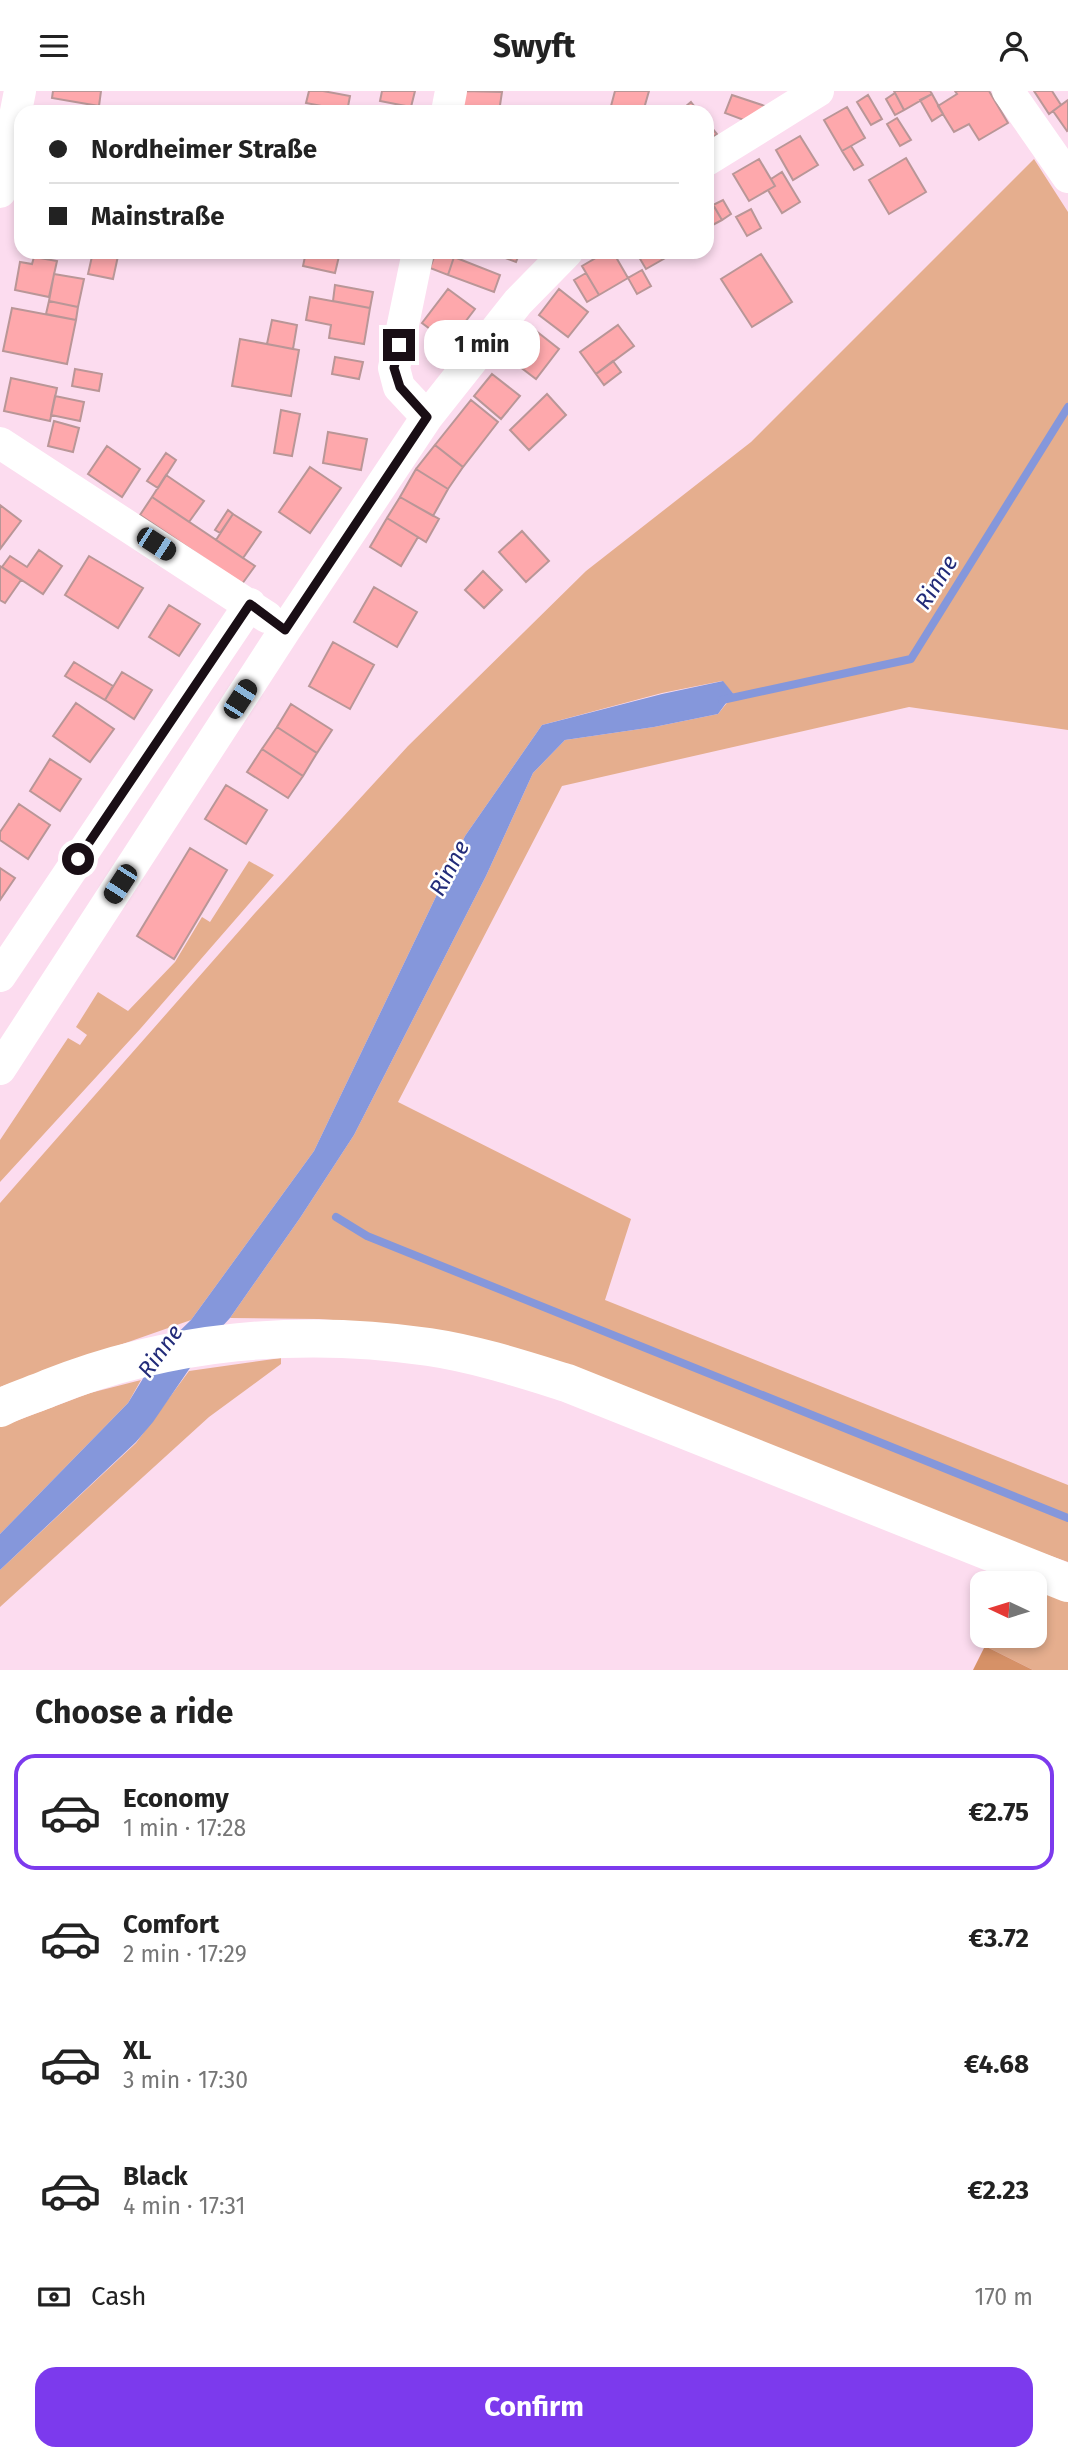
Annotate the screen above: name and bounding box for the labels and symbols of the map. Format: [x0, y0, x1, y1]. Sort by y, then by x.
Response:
callout: 1 min [424, 321, 539, 369]
route end [383, 329, 415, 361]
car [133, 524, 180, 564]
water label: Rinne [909, 550, 964, 614]
car [220, 676, 261, 722]
water label: Rinne [423, 835, 475, 901]
route start [62, 843, 94, 875]
car [100, 861, 141, 907]
water label: Rinne [131, 1319, 189, 1383]
north arrow [970, 1571, 1046, 1649]

